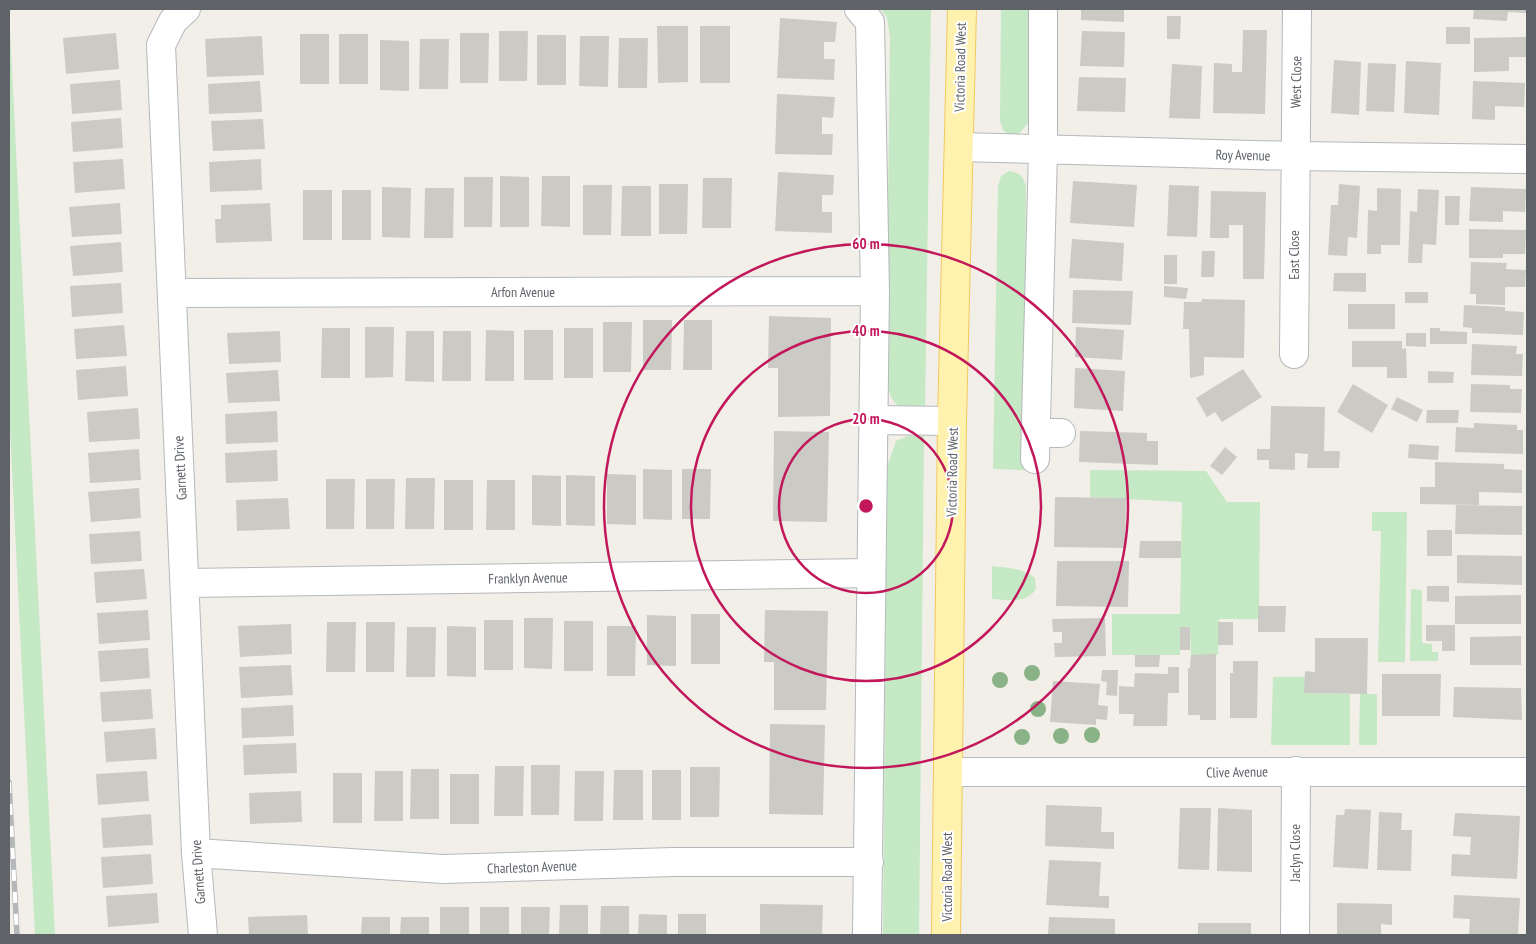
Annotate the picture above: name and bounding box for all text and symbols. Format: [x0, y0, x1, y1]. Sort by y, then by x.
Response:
street label: Victoria Road West [950, 22, 970, 113]
street label: West Close [1287, 55, 1305, 108]
street label: Roy Avenue [1215, 146, 1271, 164]
street label: East Close [1285, 230, 1303, 280]
text: 60 m [852, 234, 880, 253]
street label: Arfon Avenue [491, 283, 555, 301]
text: 40 m [852, 321, 880, 340]
text: 20 m [852, 409, 880, 428]
street label: Victoria Road West [942, 427, 962, 518]
street label: Garnett Drive [169, 435, 191, 501]
centre of rings [857, 497, 875, 515]
street label: Franklyn Avenue [488, 568, 568, 588]
street label: Clive Avenue [1206, 762, 1268, 782]
street label: Jaclyn Close [1286, 824, 1304, 883]
street label: Victoria Road West [938, 832, 956, 923]
street label: Garnett Drive [187, 839, 209, 905]
street label: Charleston Avenue [487, 856, 577, 878]

